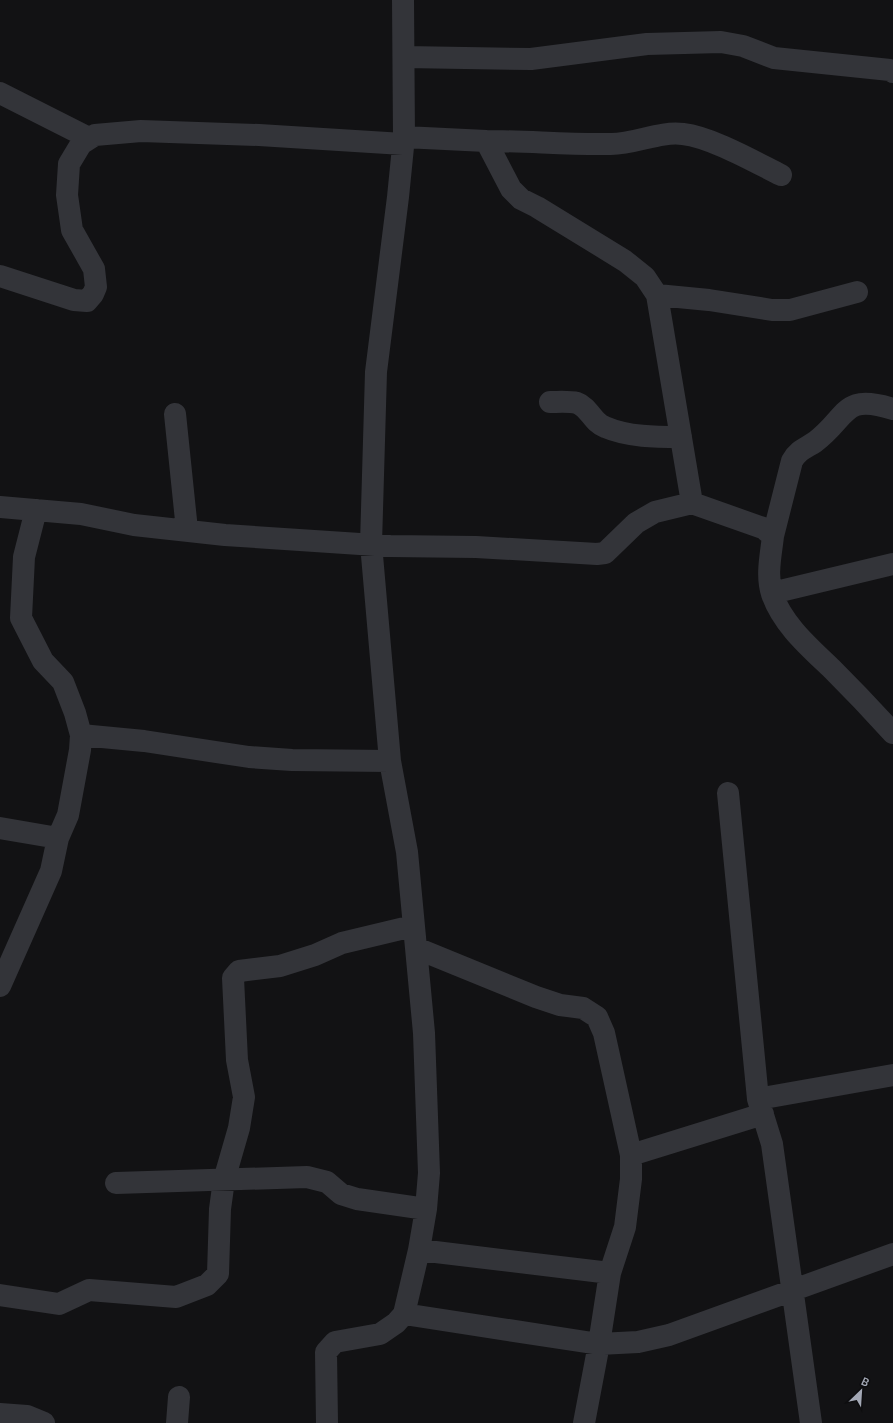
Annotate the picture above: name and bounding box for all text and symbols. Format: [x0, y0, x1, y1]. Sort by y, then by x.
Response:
north arrow [841, 1371, 881, 1411]
text: B [859, 1374, 871, 1389]

